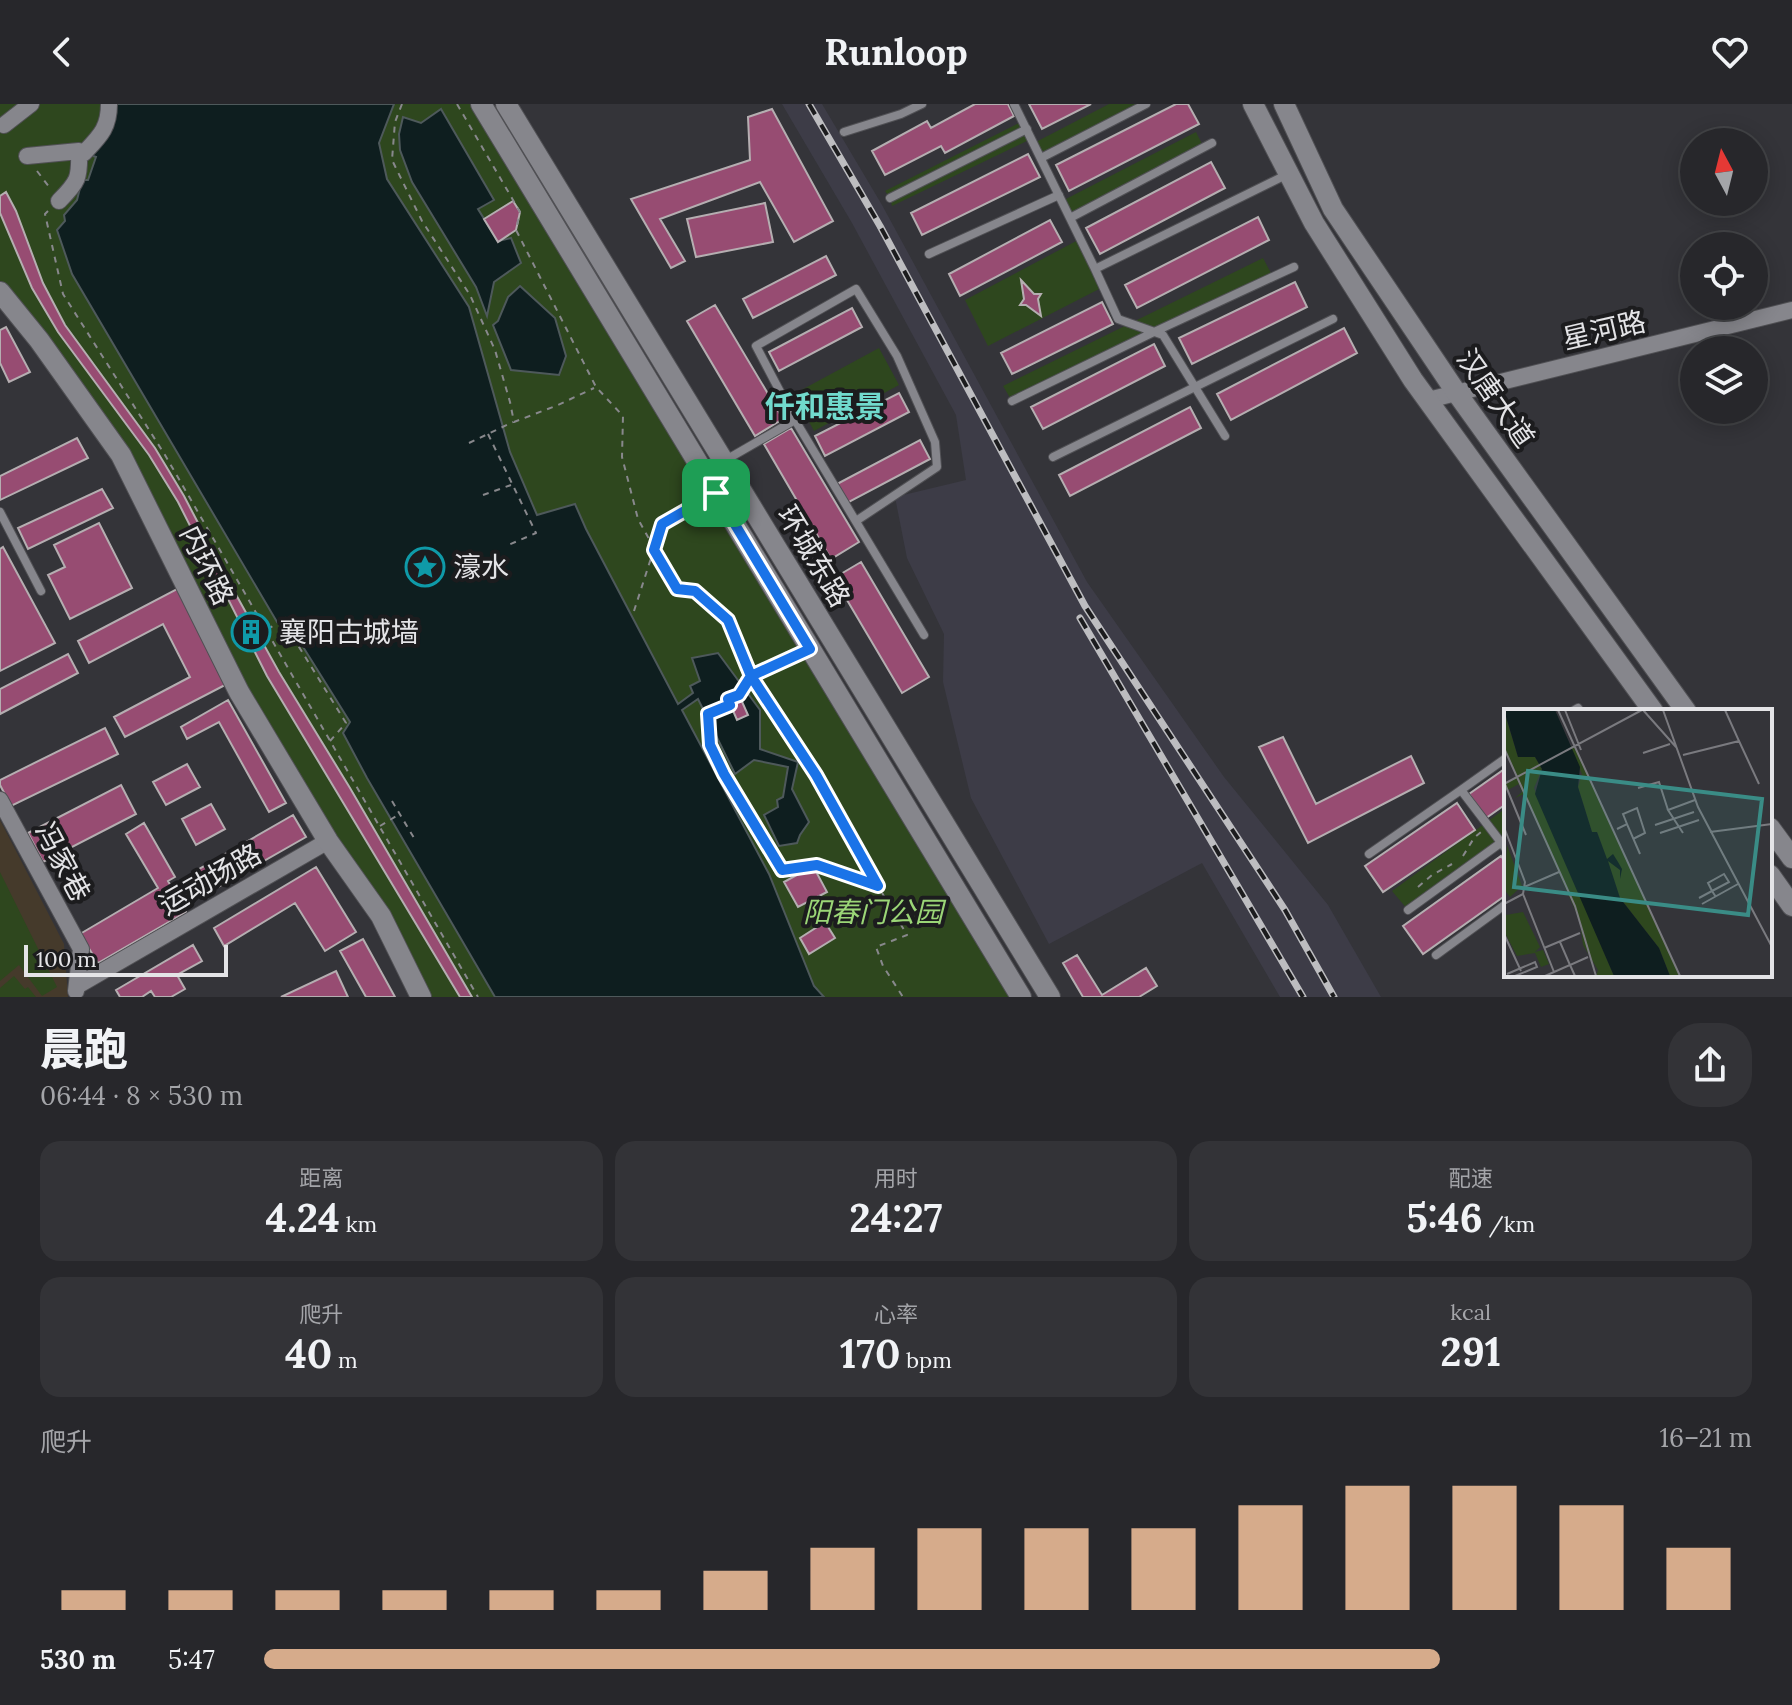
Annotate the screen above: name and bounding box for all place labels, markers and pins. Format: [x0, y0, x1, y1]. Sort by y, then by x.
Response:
pin [682, 459, 750, 527]
place icon: 濠水 [404, 546, 446, 588]
place label: 濠水 [453, 549, 509, 585]
building icon: 襄阳古城墙 [230, 611, 272, 653]
place label: 襄阳古城墙 [279, 614, 419, 650]

